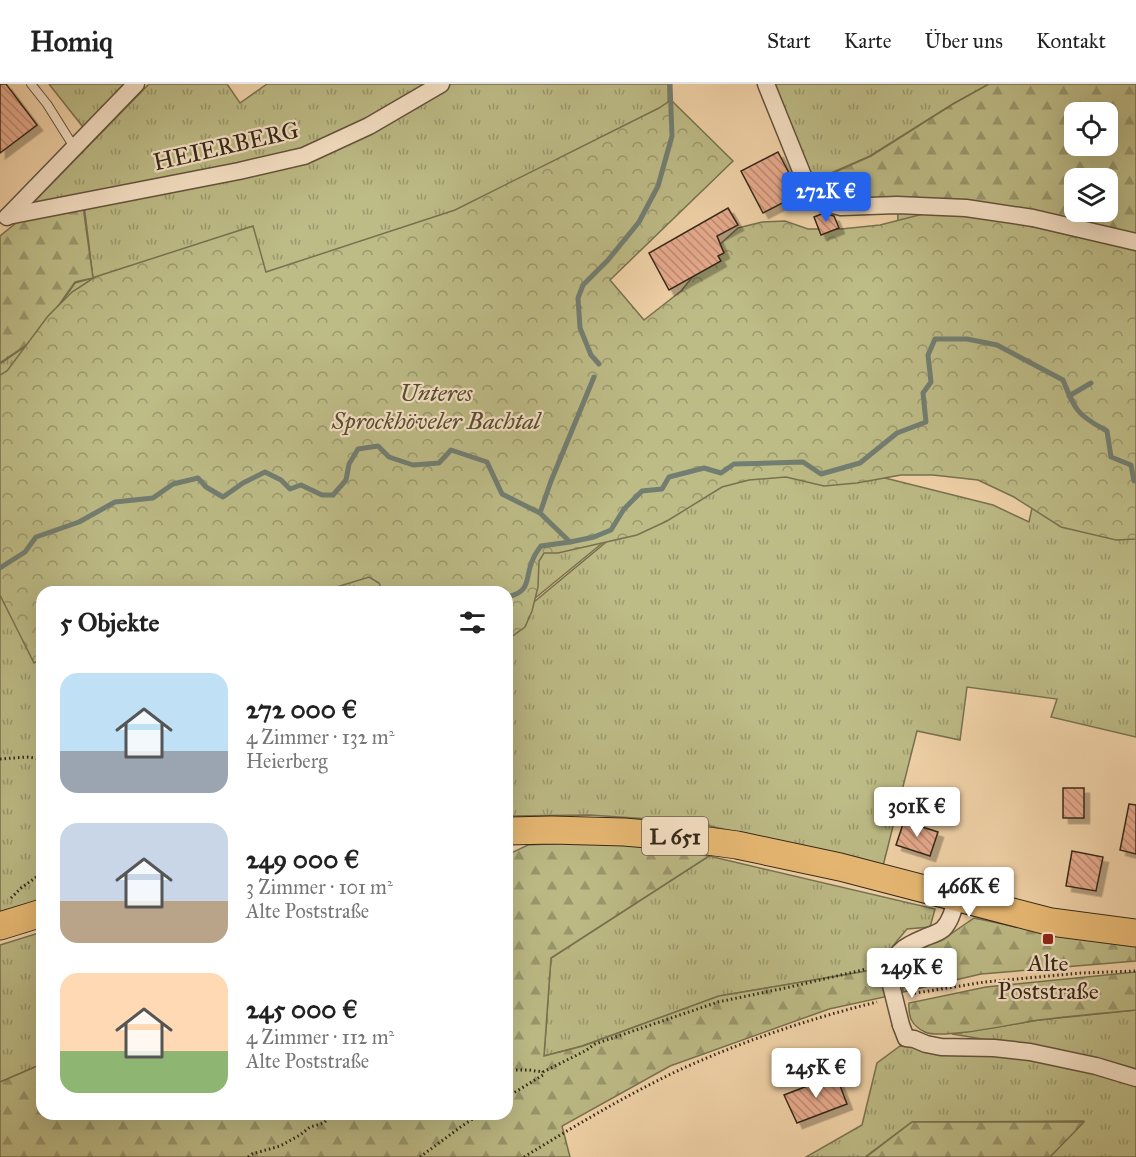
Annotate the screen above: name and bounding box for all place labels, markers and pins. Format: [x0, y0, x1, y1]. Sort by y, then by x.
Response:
pin: 272K € [777, 172, 875, 223]
pin: 301K € [868, 787, 966, 838]
pin: 466K € [920, 867, 1018, 918]
marker: Alte Poststraße [1041, 932, 1055, 946]
pin: 249K € [863, 948, 961, 999]
place label: Alte Poststraße [997, 948, 1099, 1006]
pin: 245K € [767, 1048, 865, 1099]

